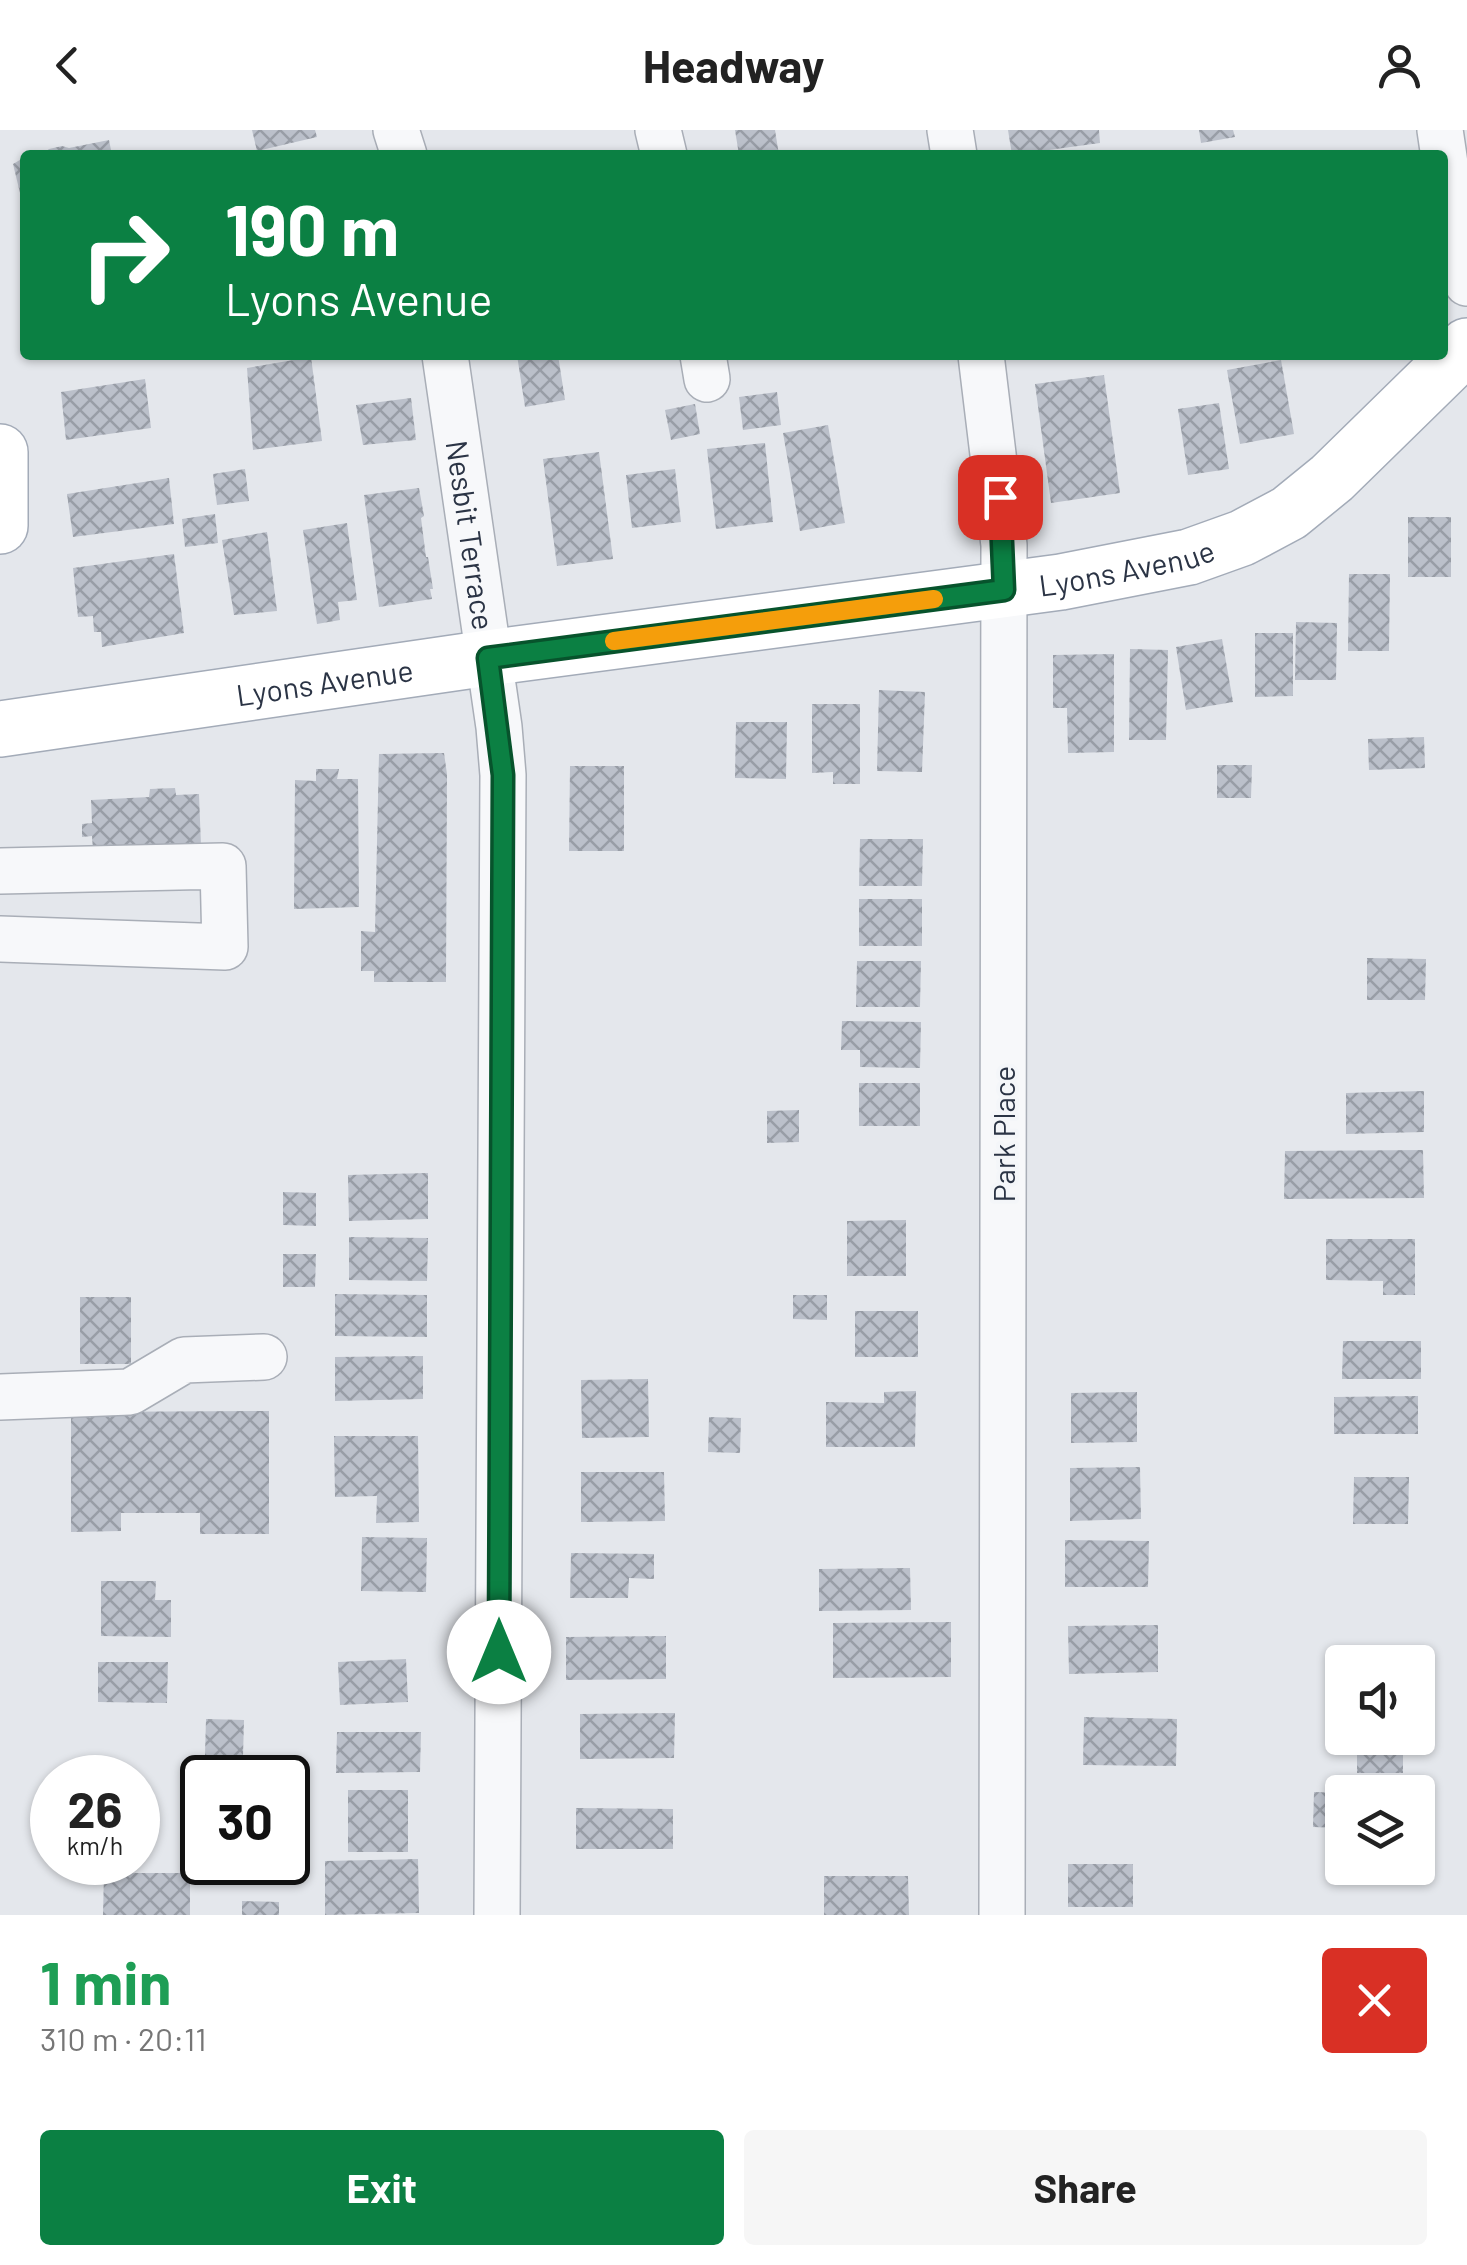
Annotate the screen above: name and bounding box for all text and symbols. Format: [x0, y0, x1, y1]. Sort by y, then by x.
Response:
icon: back [40, 38, 95, 93]
text: Headway [643, 38, 824, 92]
icon: person [1372, 38, 1427, 93]
text: 190 m [225, 186, 399, 270]
icon: right [60, 190, 190, 320]
text: Lyons Avenue [225, 271, 492, 325]
street label: Nesbit Terrace [440, 438, 503, 632]
pin [958, 455, 1043, 540]
icon: arrive [973, 470, 1028, 525]
street label: Lyons Avenue [1036, 531, 1219, 603]
street label: Lyons Avenue [234, 651, 415, 712]
street label: Park Place [985, 1066, 1021, 1202]
position arrow [447, 1600, 551, 1704]
map controls [1325, 1645, 1435, 1885]
button: sound [1325, 1645, 1435, 1755]
speed limit sign: 30 [180, 1755, 310, 1885]
button: layers [1325, 1775, 1435, 1885]
text: 26 [68, 1778, 122, 1838]
text: km/h [67, 1830, 123, 1860]
text: 1 min [40, 1945, 171, 2017]
button: close [1322, 1948, 1427, 2053]
text: 310 m · 20:11 [40, 2019, 207, 2057]
button: Exit [40, 2130, 724, 2245]
button: Share [744, 2130, 1427, 2245]

